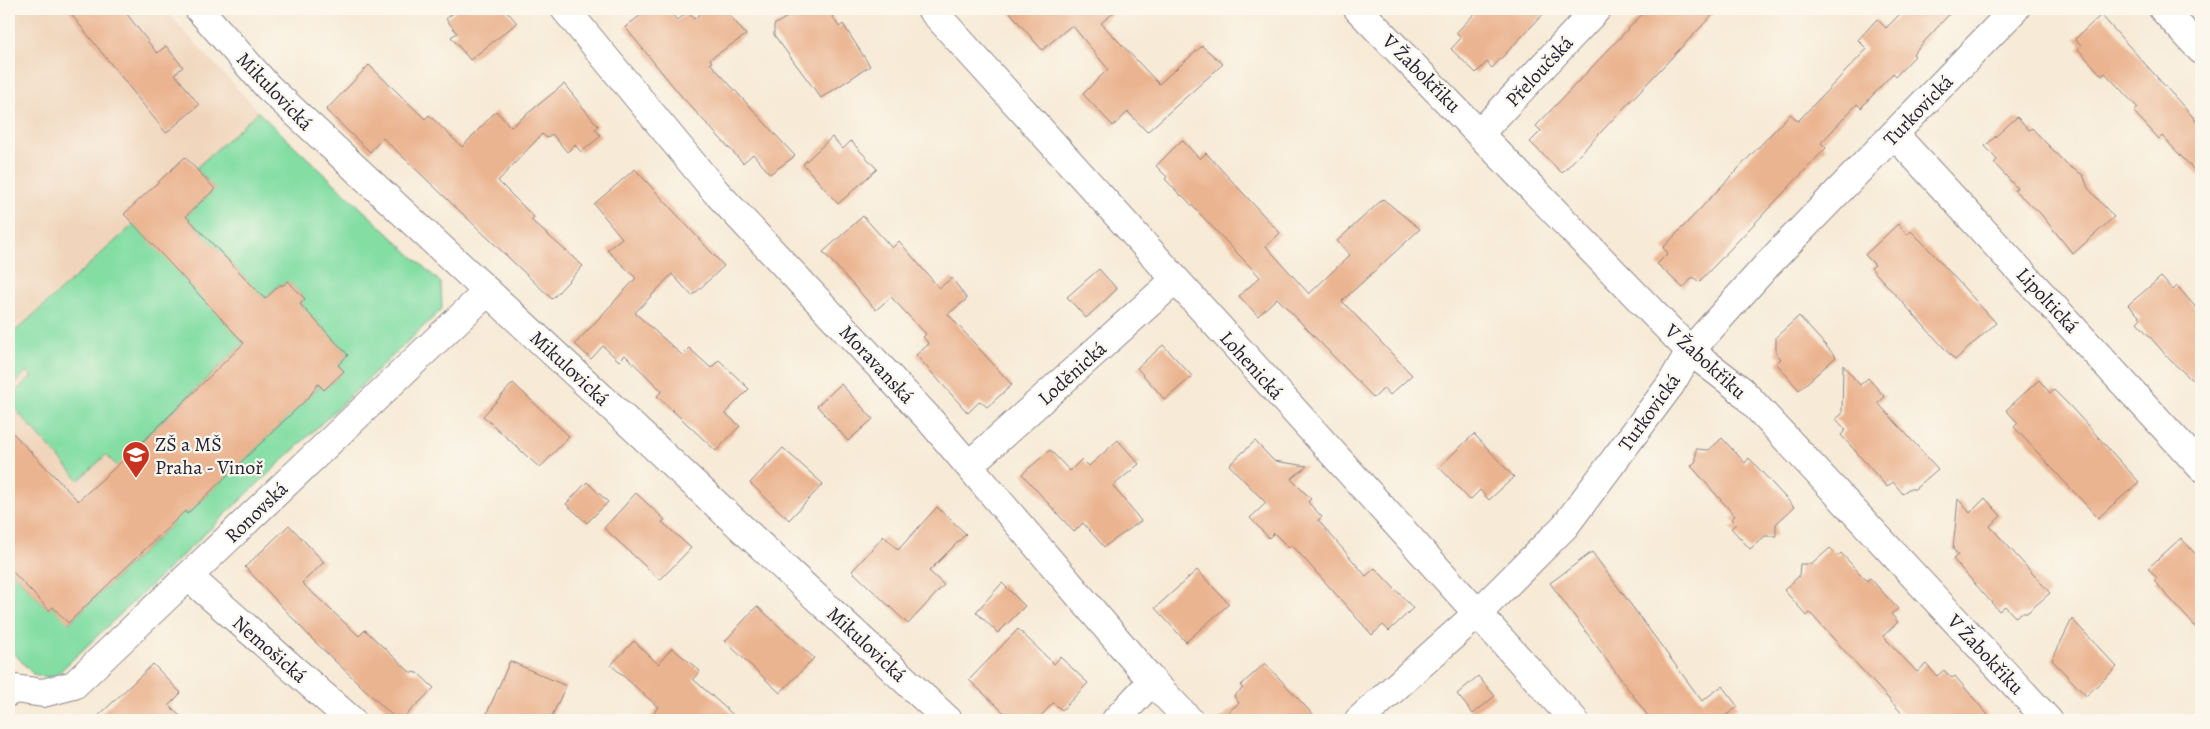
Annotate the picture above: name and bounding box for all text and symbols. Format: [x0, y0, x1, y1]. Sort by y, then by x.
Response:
street label: V Žabokřiku [1376, 27, 1467, 119]
street label: Přeloučská [1499, 29, 1580, 113]
street label: Mikulovická [230, 46, 319, 137]
street label: Turkovická [1877, 68, 1960, 152]
street label: Lipoltická [2010, 262, 2086, 340]
street label: V Žabokřiku [1658, 317, 1752, 405]
street label: Moravanská [833, 319, 921, 410]
street label: Mikulovická [524, 325, 616, 413]
street label: Lohenická [1214, 325, 1290, 406]
street label: Loděnická [1032, 335, 1113, 411]
street label: Turkovická [1612, 367, 1687, 457]
place label: ZŠ a MŠ Praha - Vinoř [155, 431, 263, 481]
school or university icon: ZŠ a MŠ Praha - Vinoř [121, 440, 151, 479]
street label: Ronovská [219, 475, 294, 549]
street label: Mikulovická [821, 601, 913, 689]
street label: V Žabokřiku [1941, 607, 2030, 701]
street label: Nemošická [227, 609, 313, 690]

